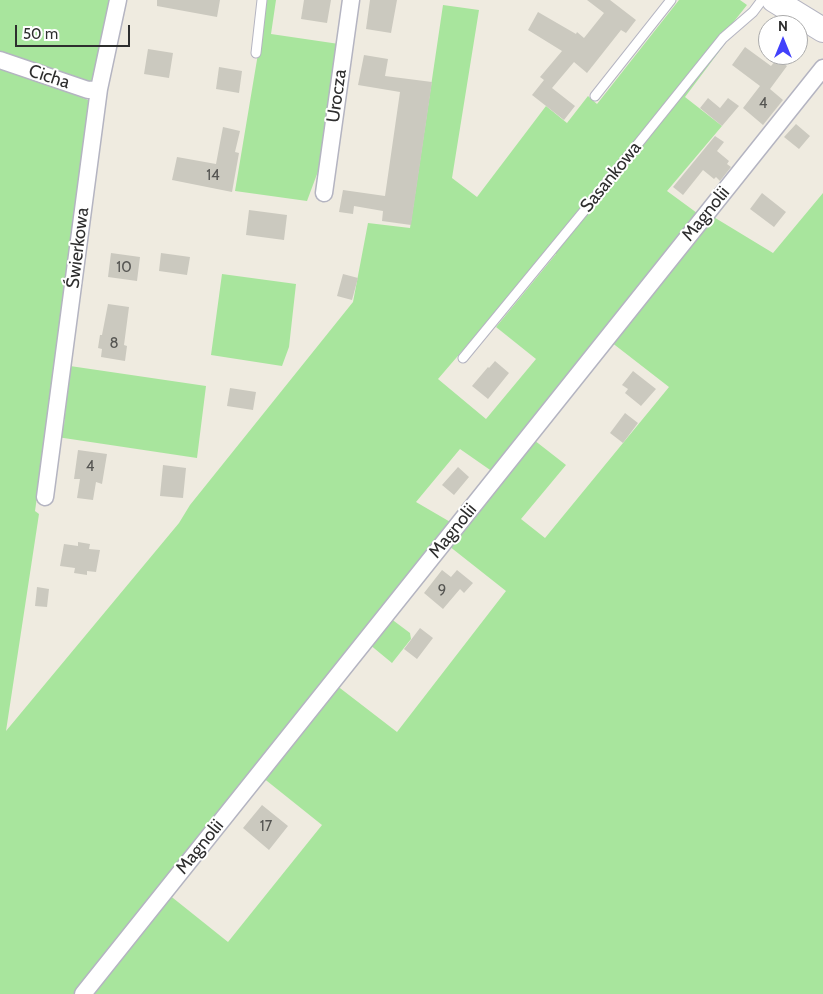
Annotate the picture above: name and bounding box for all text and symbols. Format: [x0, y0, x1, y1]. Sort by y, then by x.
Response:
scale bar [18, 15, 132, 47]
north arrow [758, 15, 808, 65]
text: N [778, 17, 788, 35]
text: 50 m [23, 25, 58, 43]
street label: Cicha [26, 60, 72, 94]
street label: Urocza [323, 68, 351, 124]
house number: 4 [759, 95, 767, 113]
street label: Sasankowa [576, 137, 646, 217]
house number: 14 [206, 167, 220, 185]
street label: Magnolii [677, 182, 735, 246]
street label: Świerkowa [62, 206, 94, 290]
house number: 10 [116, 259, 132, 277]
house number: 8 [109, 335, 119, 353]
house number: 4 [86, 458, 94, 476]
street label: Magnolii [424, 499, 482, 563]
house number: 9 [438, 582, 446, 600]
street label: Magnolii [171, 815, 229, 879]
house number: 17 [260, 818, 272, 836]

